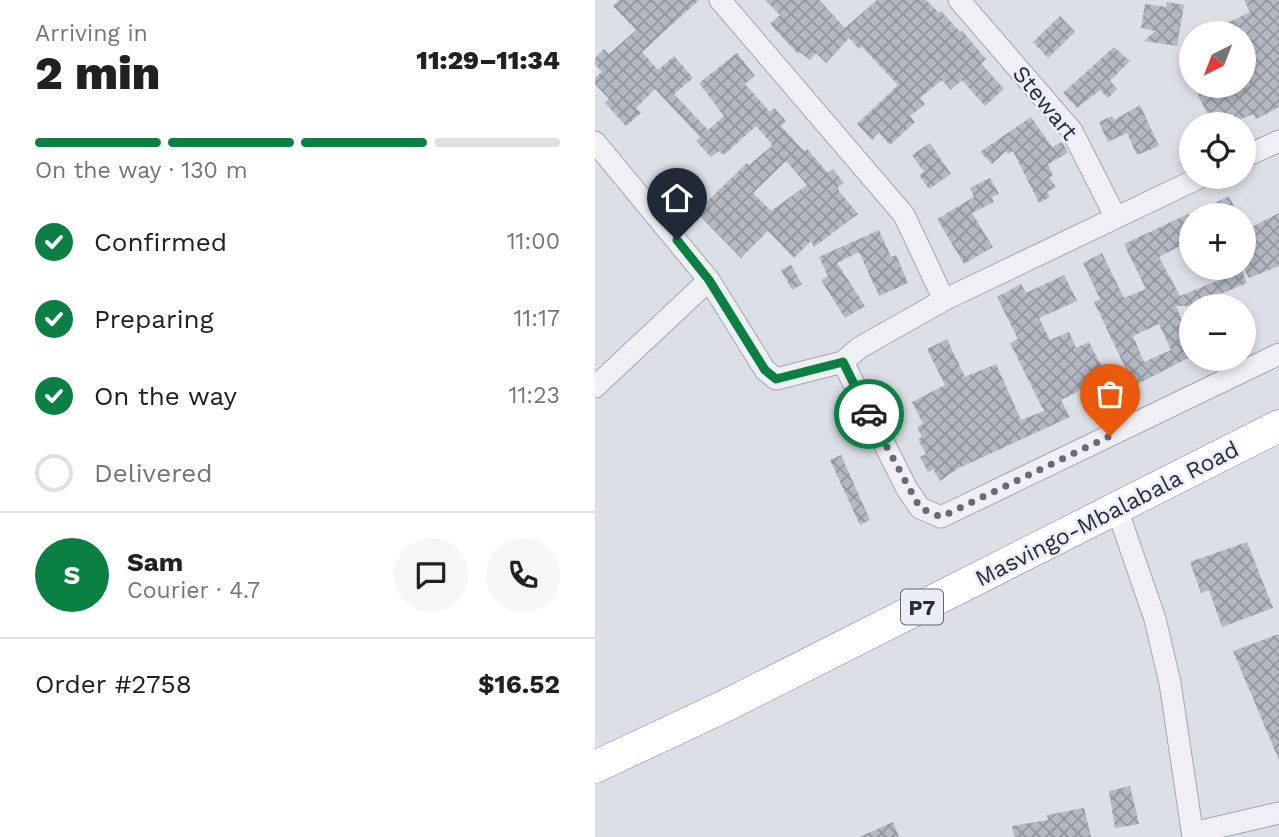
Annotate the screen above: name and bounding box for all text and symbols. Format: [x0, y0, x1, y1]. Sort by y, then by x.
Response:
text: Arriving in [35, 20, 148, 47]
north arrow [1179, 21, 1257, 98]
map controls [1179, 21, 1256, 371]
text: 11:29–11:34 [416, 45, 560, 75]
text: 2 min [35, 46, 160, 100]
street label: Stewart [1007, 60, 1083, 146]
button: locate [1179, 112, 1256, 189]
text: On the way · 130 m [35, 157, 248, 184]
pin [647, 168, 707, 240]
icon: home [658, 179, 696, 217]
button: + [1179, 203, 1256, 280]
icon: check [35, 223, 73, 261]
text: Confirmed [94, 227, 227, 257]
text: 11:00 [507, 228, 560, 255]
button: − [1179, 294, 1256, 371]
icon: check [35, 300, 73, 338]
text: Preparing [94, 304, 214, 334]
text: 11:17 [513, 305, 560, 332]
pin [1080, 364, 1140, 436]
icon: bag [1091, 375, 1129, 413]
icon: check [35, 377, 73, 415]
courier [834, 379, 904, 449]
text: On the way [94, 381, 237, 411]
text: 11:23 [508, 382, 560, 409]
icon: car [850, 395, 888, 433]
street label: Masvingo-Mbalabala Road [971, 436, 1243, 592]
text: Delivered [94, 458, 213, 488]
button: chat [394, 538, 468, 612]
button: phone [486, 538, 560, 612]
text: Sam [127, 547, 183, 577]
text: S [64, 560, 80, 590]
text: Courier · 4.7 [127, 577, 260, 604]
road number: P7 [901, 590, 943, 624]
text: Order #2758 [35, 669, 192, 699]
text: $16.52 [478, 669, 560, 699]

